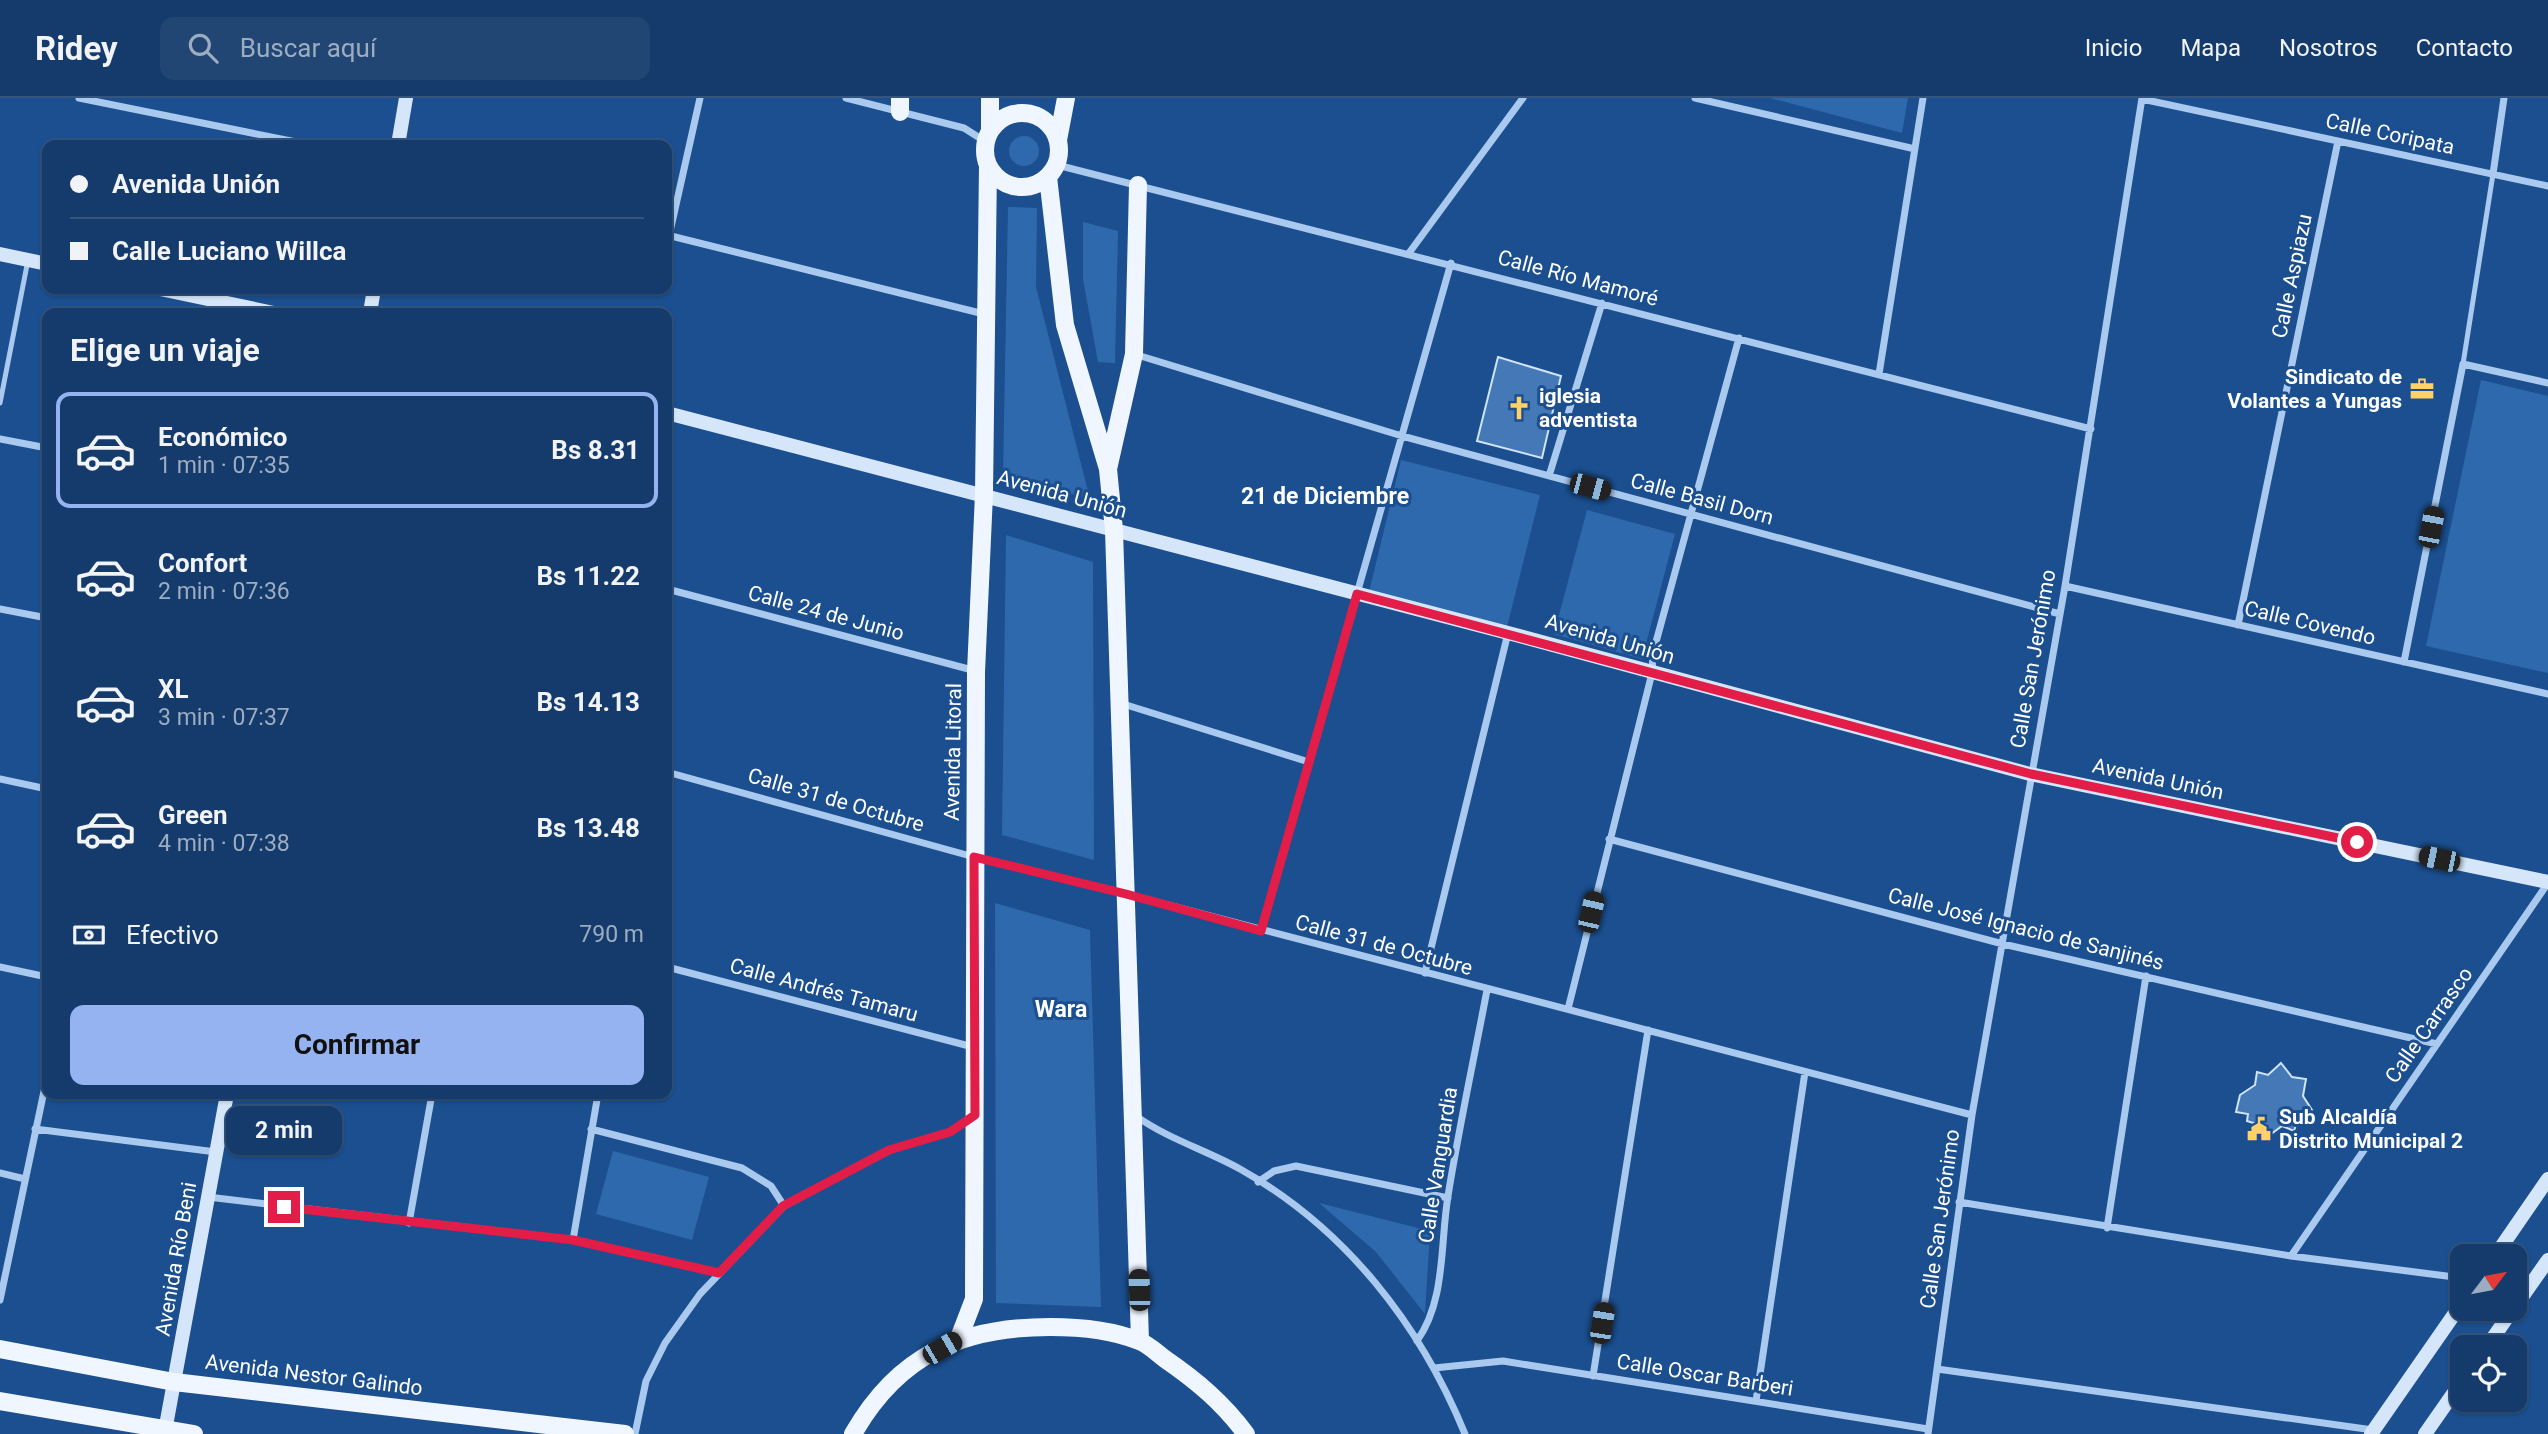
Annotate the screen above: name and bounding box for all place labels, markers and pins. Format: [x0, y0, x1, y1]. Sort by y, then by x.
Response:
place label: Sindicato de Volantes a Yungas [2227, 365, 2402, 413]
office icon: Sindicato de Volantes a Yungas [2408, 375, 2436, 403]
place label: iglesia adventista [1539, 384, 1637, 432]
church icon: iglesia adventista [1505, 394, 1533, 422]
place label: Sub Alcaldía Distrito Municipal 2 [2279, 1105, 2463, 1153]
public building icon: Sub Alcaldía Distrito Municipal 2 [2245, 1115, 2273, 1143]

